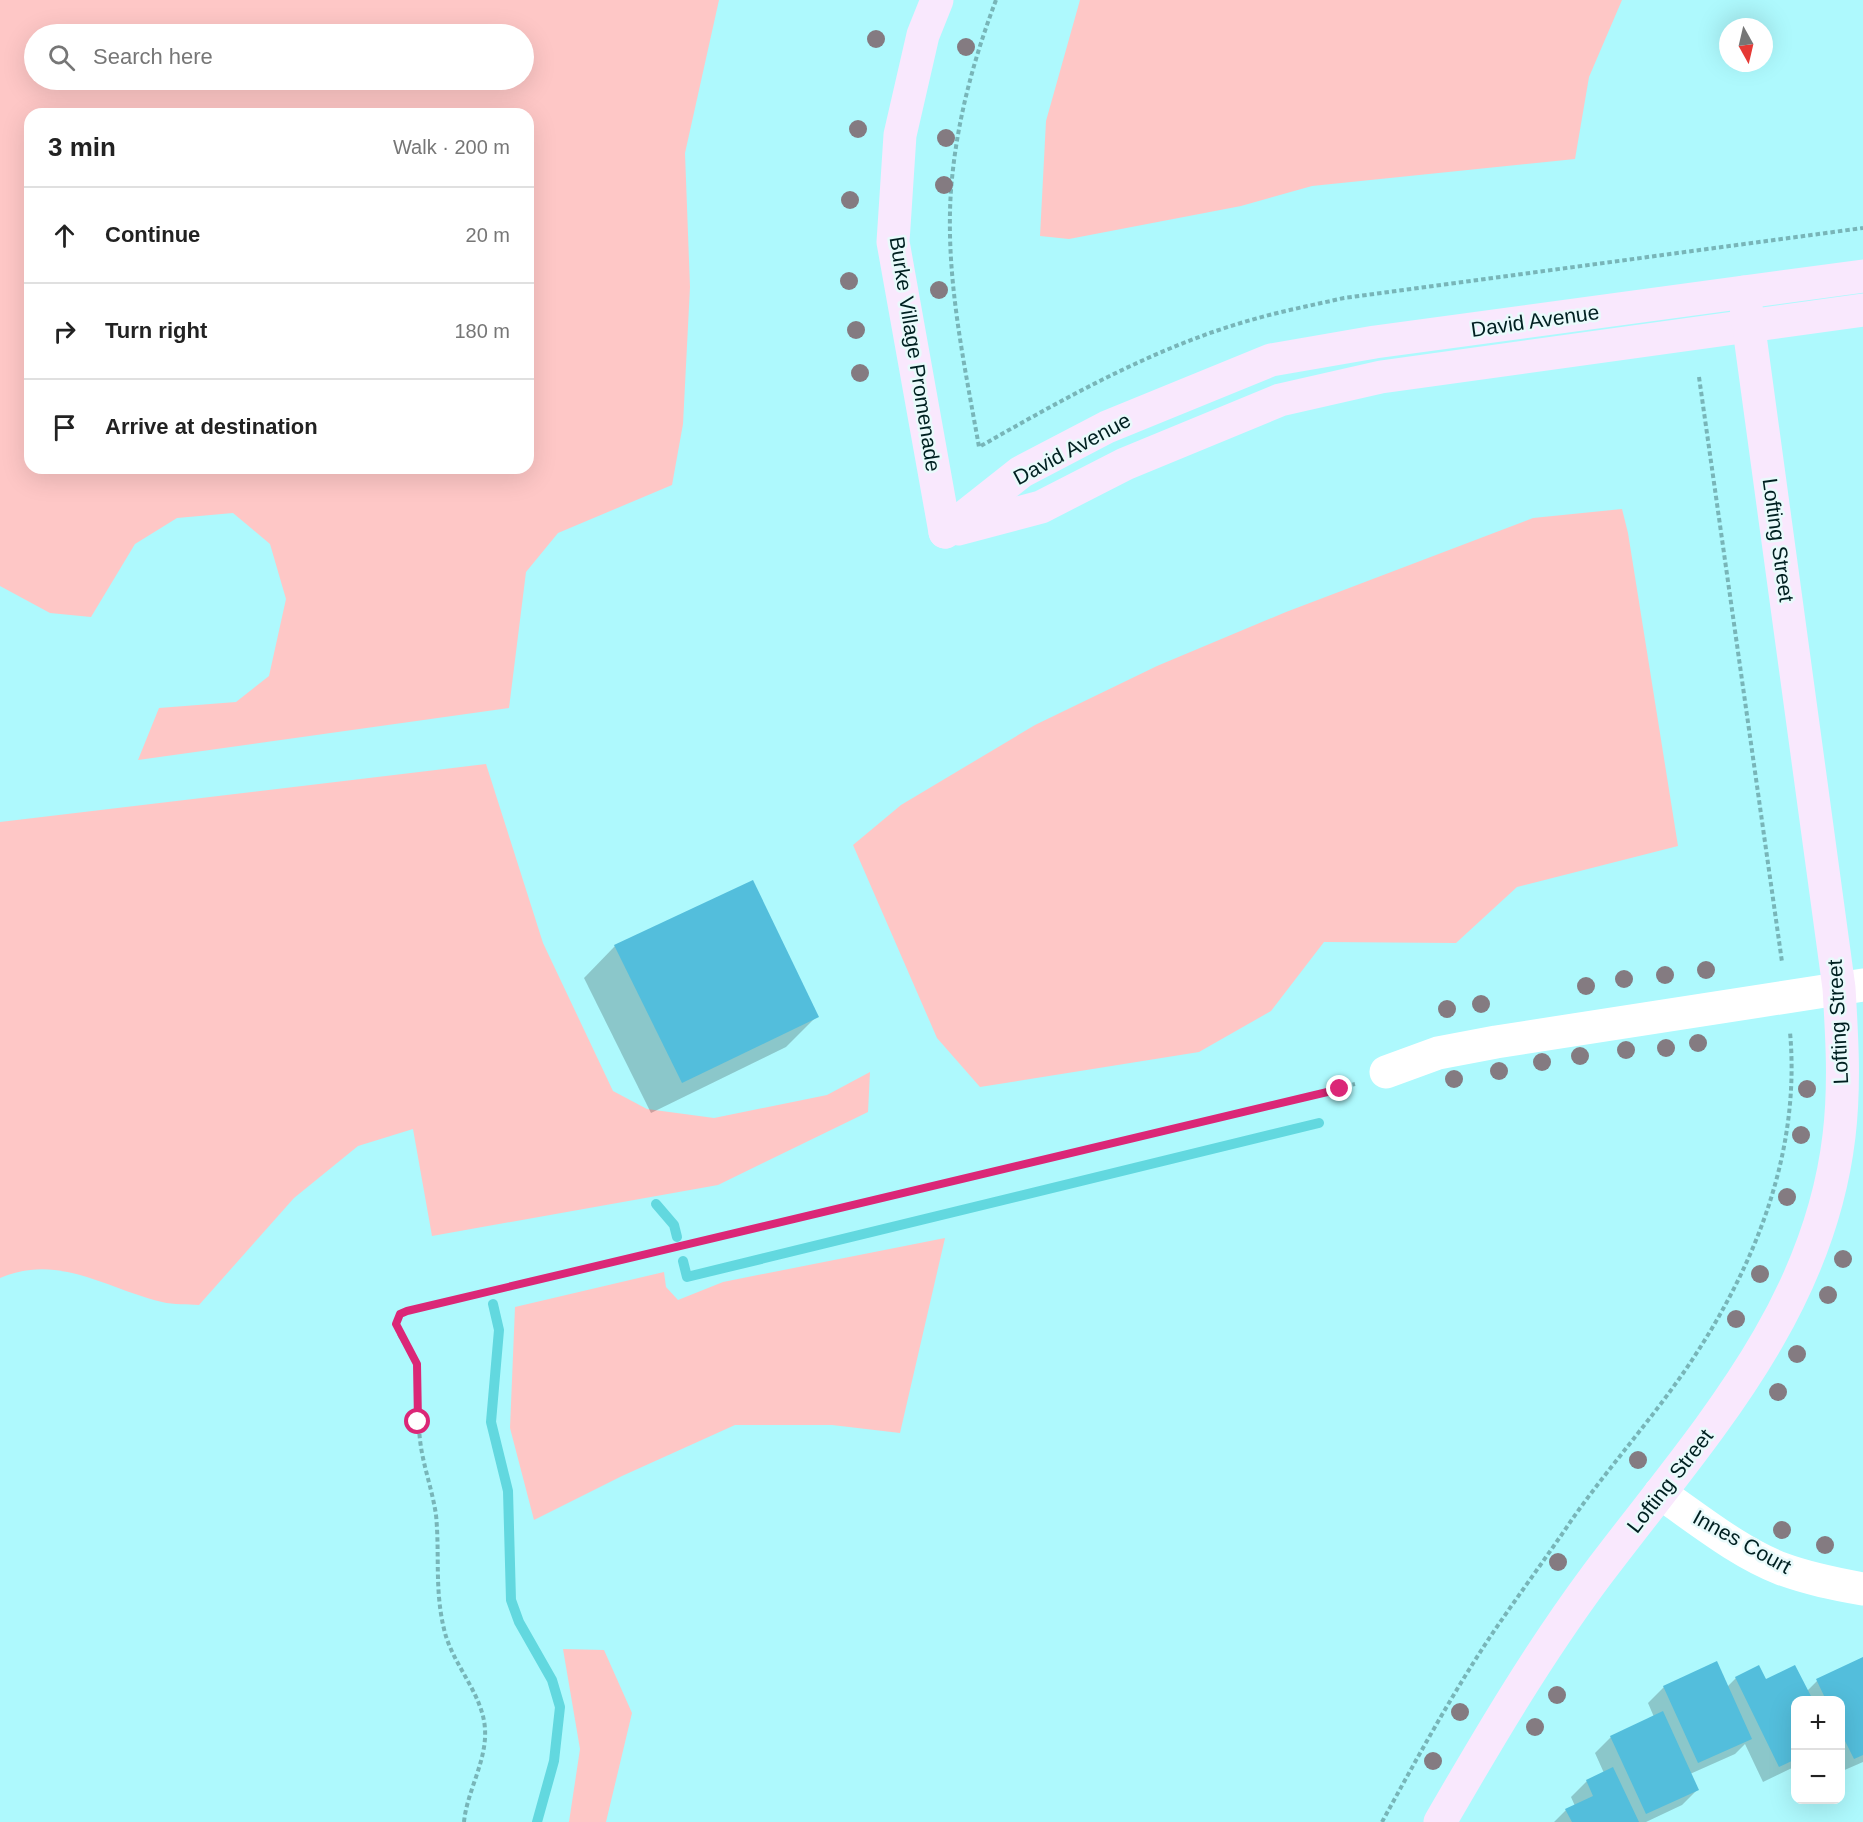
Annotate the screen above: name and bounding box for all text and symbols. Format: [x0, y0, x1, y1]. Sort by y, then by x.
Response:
north arrow [1719, 18, 1773, 72]
search box [24, 24, 534, 90]
icon: search [45, 41, 78, 74]
text: Search here [93, 44, 213, 69]
text: 3 min [48, 132, 116, 162]
text: Walk · 200 m [393, 136, 510, 158]
icon: ahead [48, 219, 81, 252]
text: Continue [105, 222, 200, 247]
text: 20 m [466, 224, 510, 246]
street label: Burke Village Promenade [886, 235, 945, 473]
street label: David Avenue [1469, 300, 1601, 341]
icon: right [48, 315, 81, 348]
text: Turn right [105, 318, 207, 343]
text: 180 m [454, 320, 510, 342]
street label: David Avenue [1009, 408, 1134, 489]
icon: arrive [48, 411, 81, 444]
text: Arrive at destination [105, 414, 318, 439]
street label: Lofting Street [1758, 476, 1799, 604]
street label: Lofting Street [1823, 959, 1852, 1085]
route end [1326, 1075, 1352, 1101]
route start [404, 1408, 430, 1434]
street label: Lofting Street [1622, 1424, 1717, 1537]
street label: Innes Court [1689, 1505, 1795, 1578]
map controls [1791, 1696, 1845, 1804]
button: + [1791, 1696, 1845, 1750]
button: − [1791, 1750, 1845, 1804]

